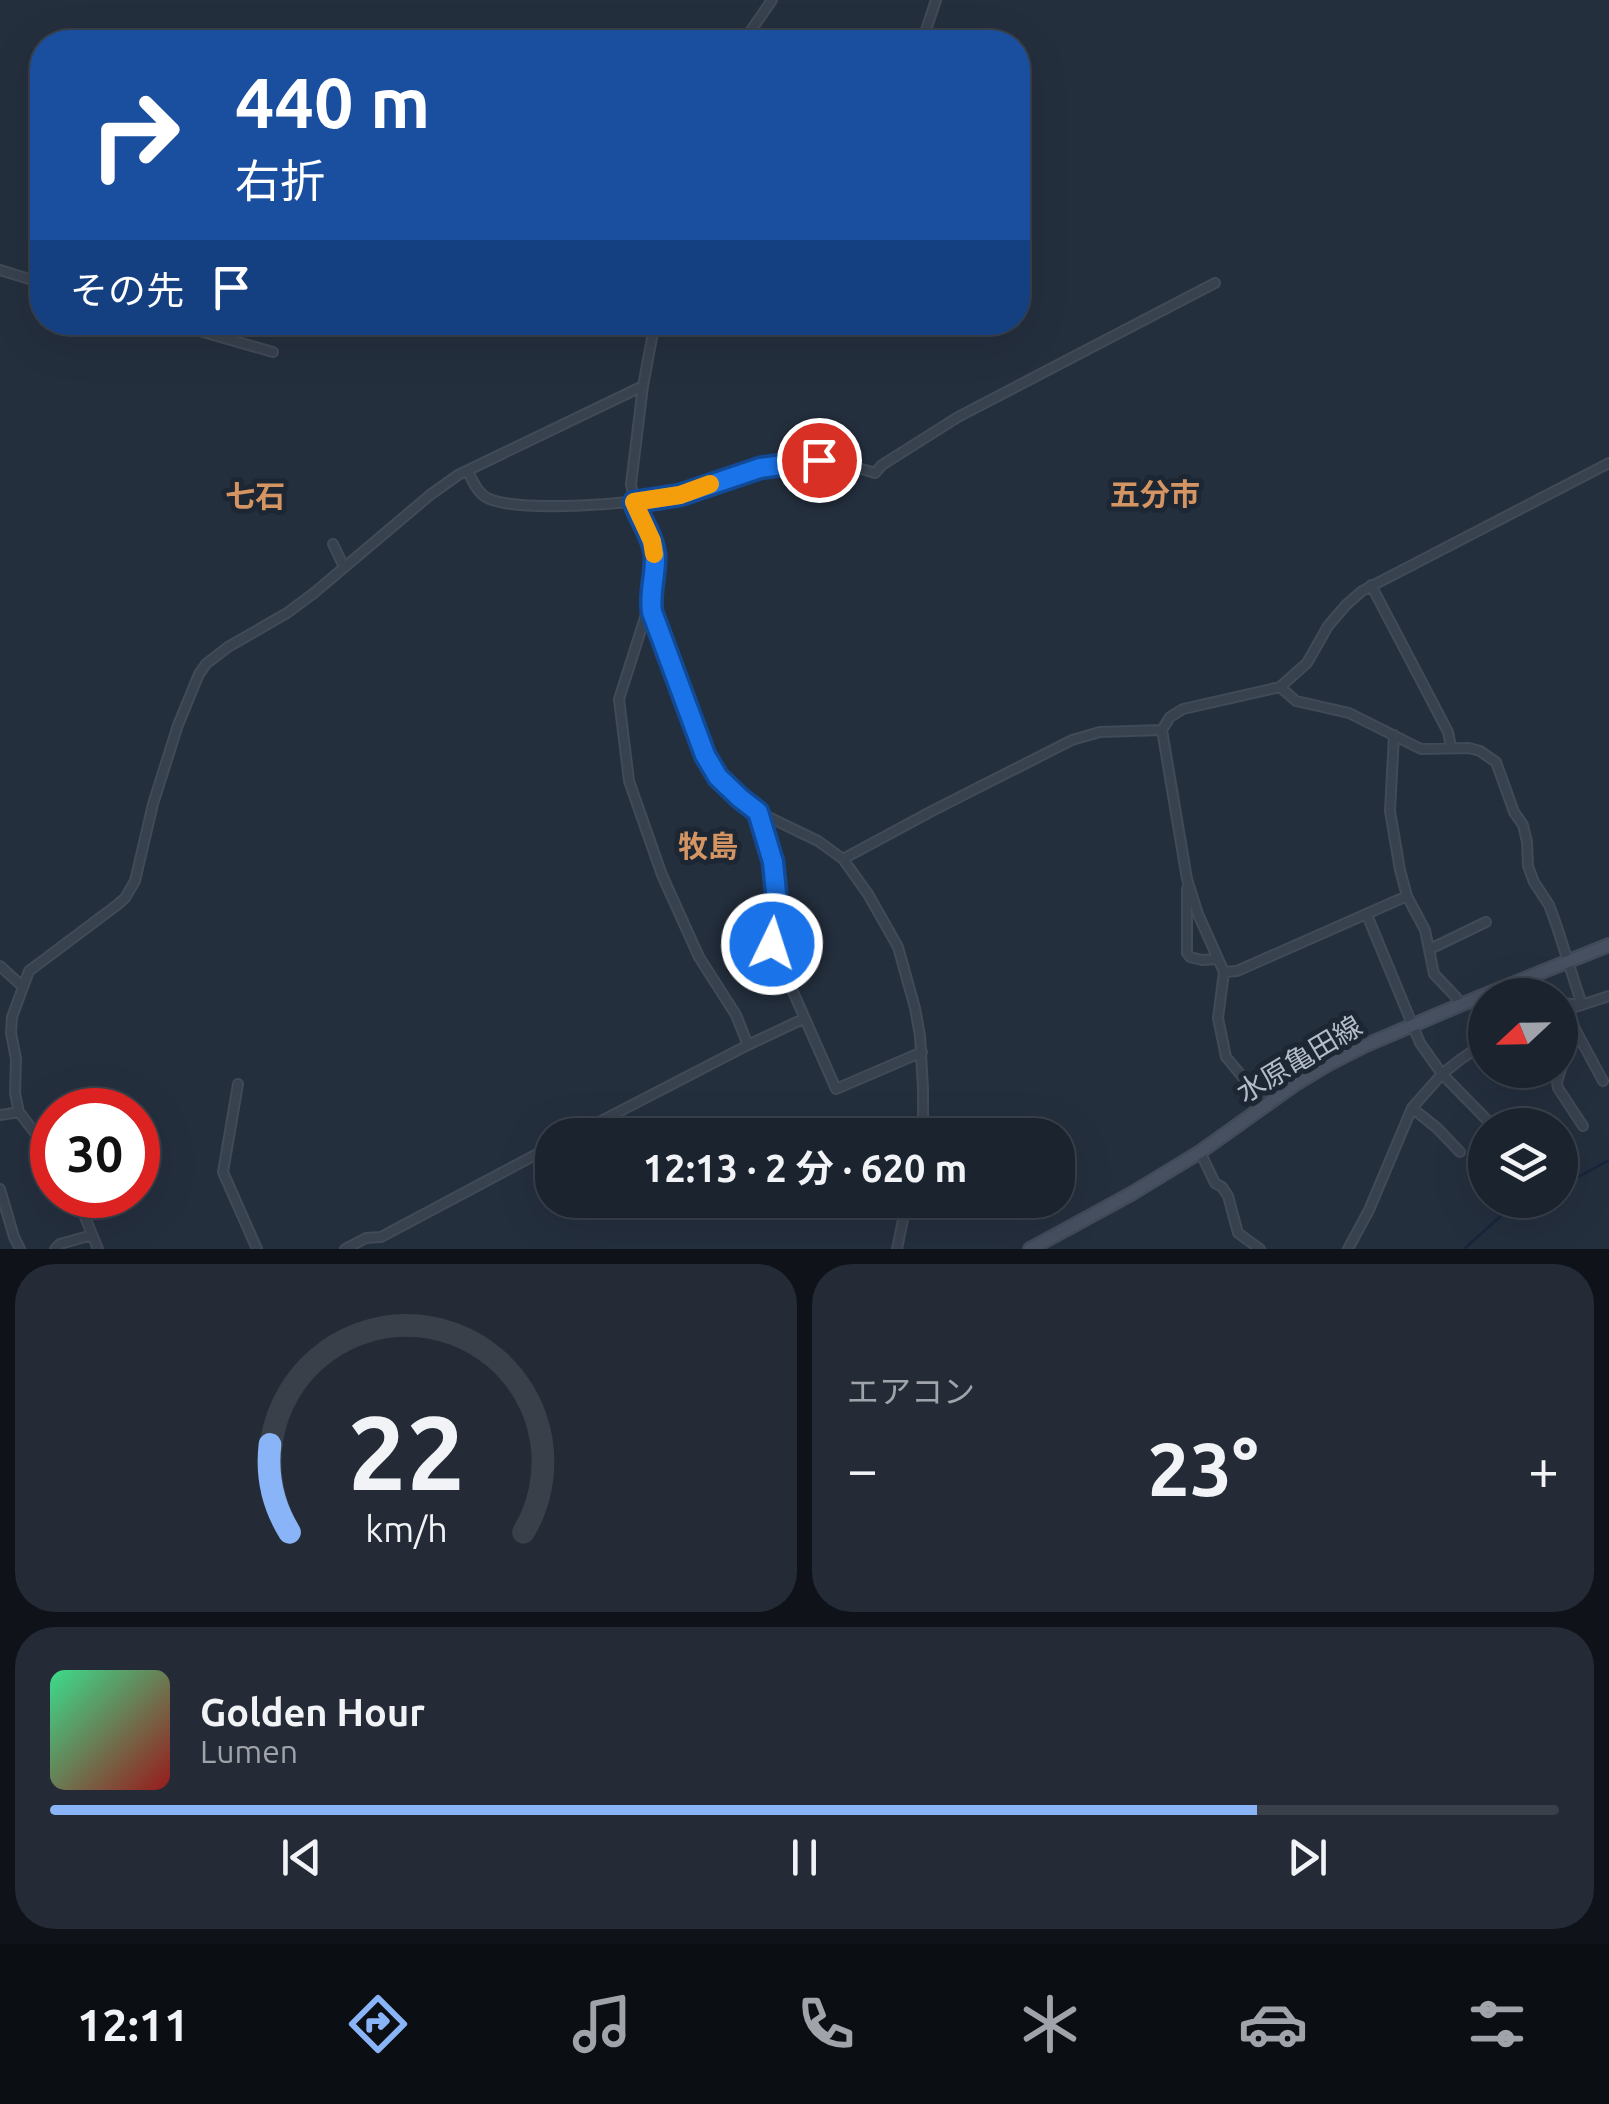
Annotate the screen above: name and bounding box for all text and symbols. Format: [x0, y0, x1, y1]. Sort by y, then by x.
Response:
text: 440 m [235, 63, 430, 141]
icon: right [70, 70, 200, 200]
text: 右折 [235, 155, 325, 206]
icon: arrive [204, 260, 259, 315]
text: その先 [70, 269, 184, 311]
pin [777, 418, 862, 503]
icon: arrive [792, 433, 847, 488]
district label: 五分市 [1110, 477, 1200, 511]
district label: 七石 [225, 479, 285, 513]
district label: 牧島 [678, 829, 738, 863]
position arrow [720, 892, 824, 996]
north arrow [1468, 978, 1578, 1088]
map controls [1468, 978, 1578, 1218]
street label: 水原亀田線 [1231, 1009, 1367, 1108]
speed limit sign: 30 [30, 1088, 160, 1218]
button: layers [1468, 1108, 1578, 1218]
text: 12:13 · 2 分 · 620 m [643, 1147, 967, 1189]
text: エアコン [847, 1373, 975, 1409]
text: 22 [347, 1393, 465, 1510]
text: 23° [1147, 1426, 1259, 1510]
text: − [847, 1438, 878, 1499]
text: + [1528, 1438, 1559, 1499]
text: km/h [365, 1509, 447, 1549]
text: Golden Hour [200, 1691, 425, 1733]
text: Lumen [200, 1733, 298, 1769]
icon: previous [274, 1830, 329, 1885]
icon: pause [777, 1830, 832, 1885]
icon: next [1280, 1830, 1335, 1885]
icon: directions [343, 1989, 413, 2059]
icon: music [567, 1989, 637, 2059]
icon: phone [791, 1989, 861, 2059]
icon: climate [1015, 1989, 1085, 2059]
icon: car [1238, 1989, 1308, 2059]
icon: filters [1462, 1989, 1532, 2059]
text: 12:11 [77, 1999, 189, 2050]

